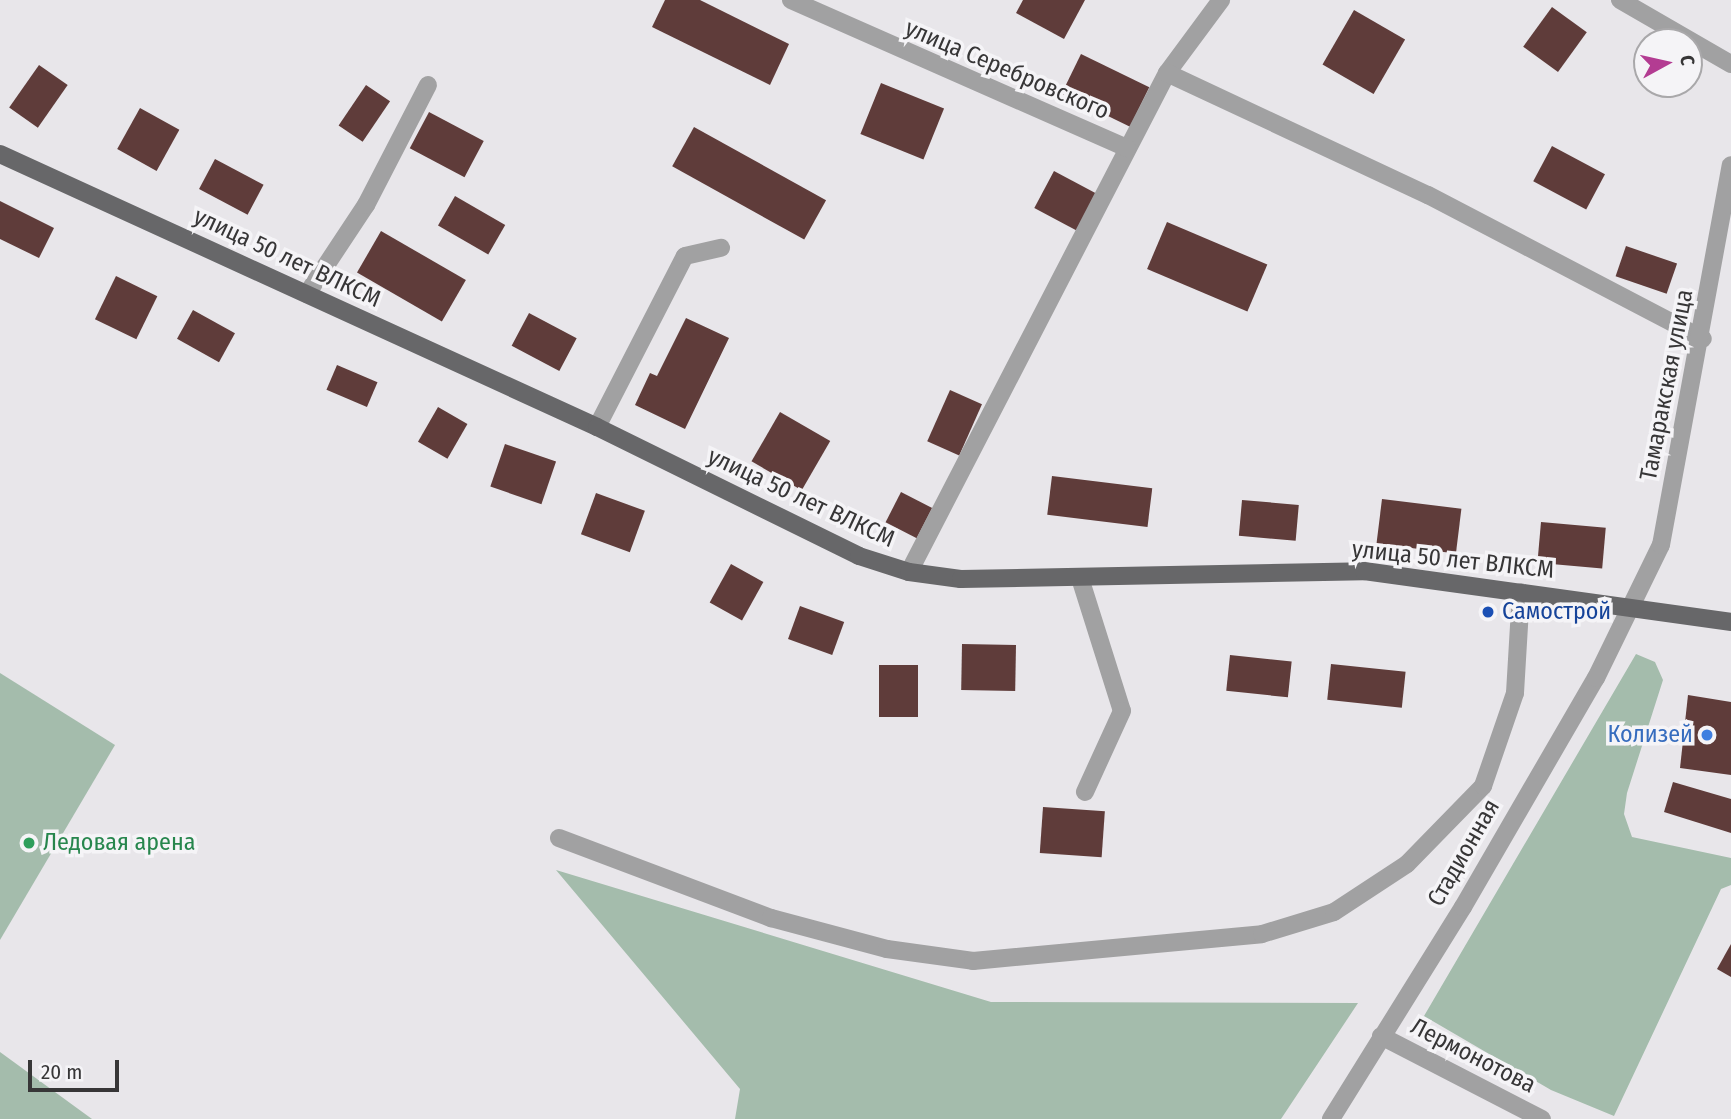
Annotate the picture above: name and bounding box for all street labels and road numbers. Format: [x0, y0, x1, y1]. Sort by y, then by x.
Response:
street label: улица Серебровского [901, 14, 1113, 126]
street label: улица 50 лет ВЛКСМ [189, 202, 385, 314]
street label: Тамаракская улица [1634, 287, 1700, 483]
street label: улица 50 лет ВЛКСМ [703, 442, 899, 554]
street label: улица 50 лет ВЛКСМ [1351, 535, 1555, 585]
street label: Стадионная [1422, 794, 1506, 912]
street label: Лермонотова [1406, 1012, 1540, 1100]

